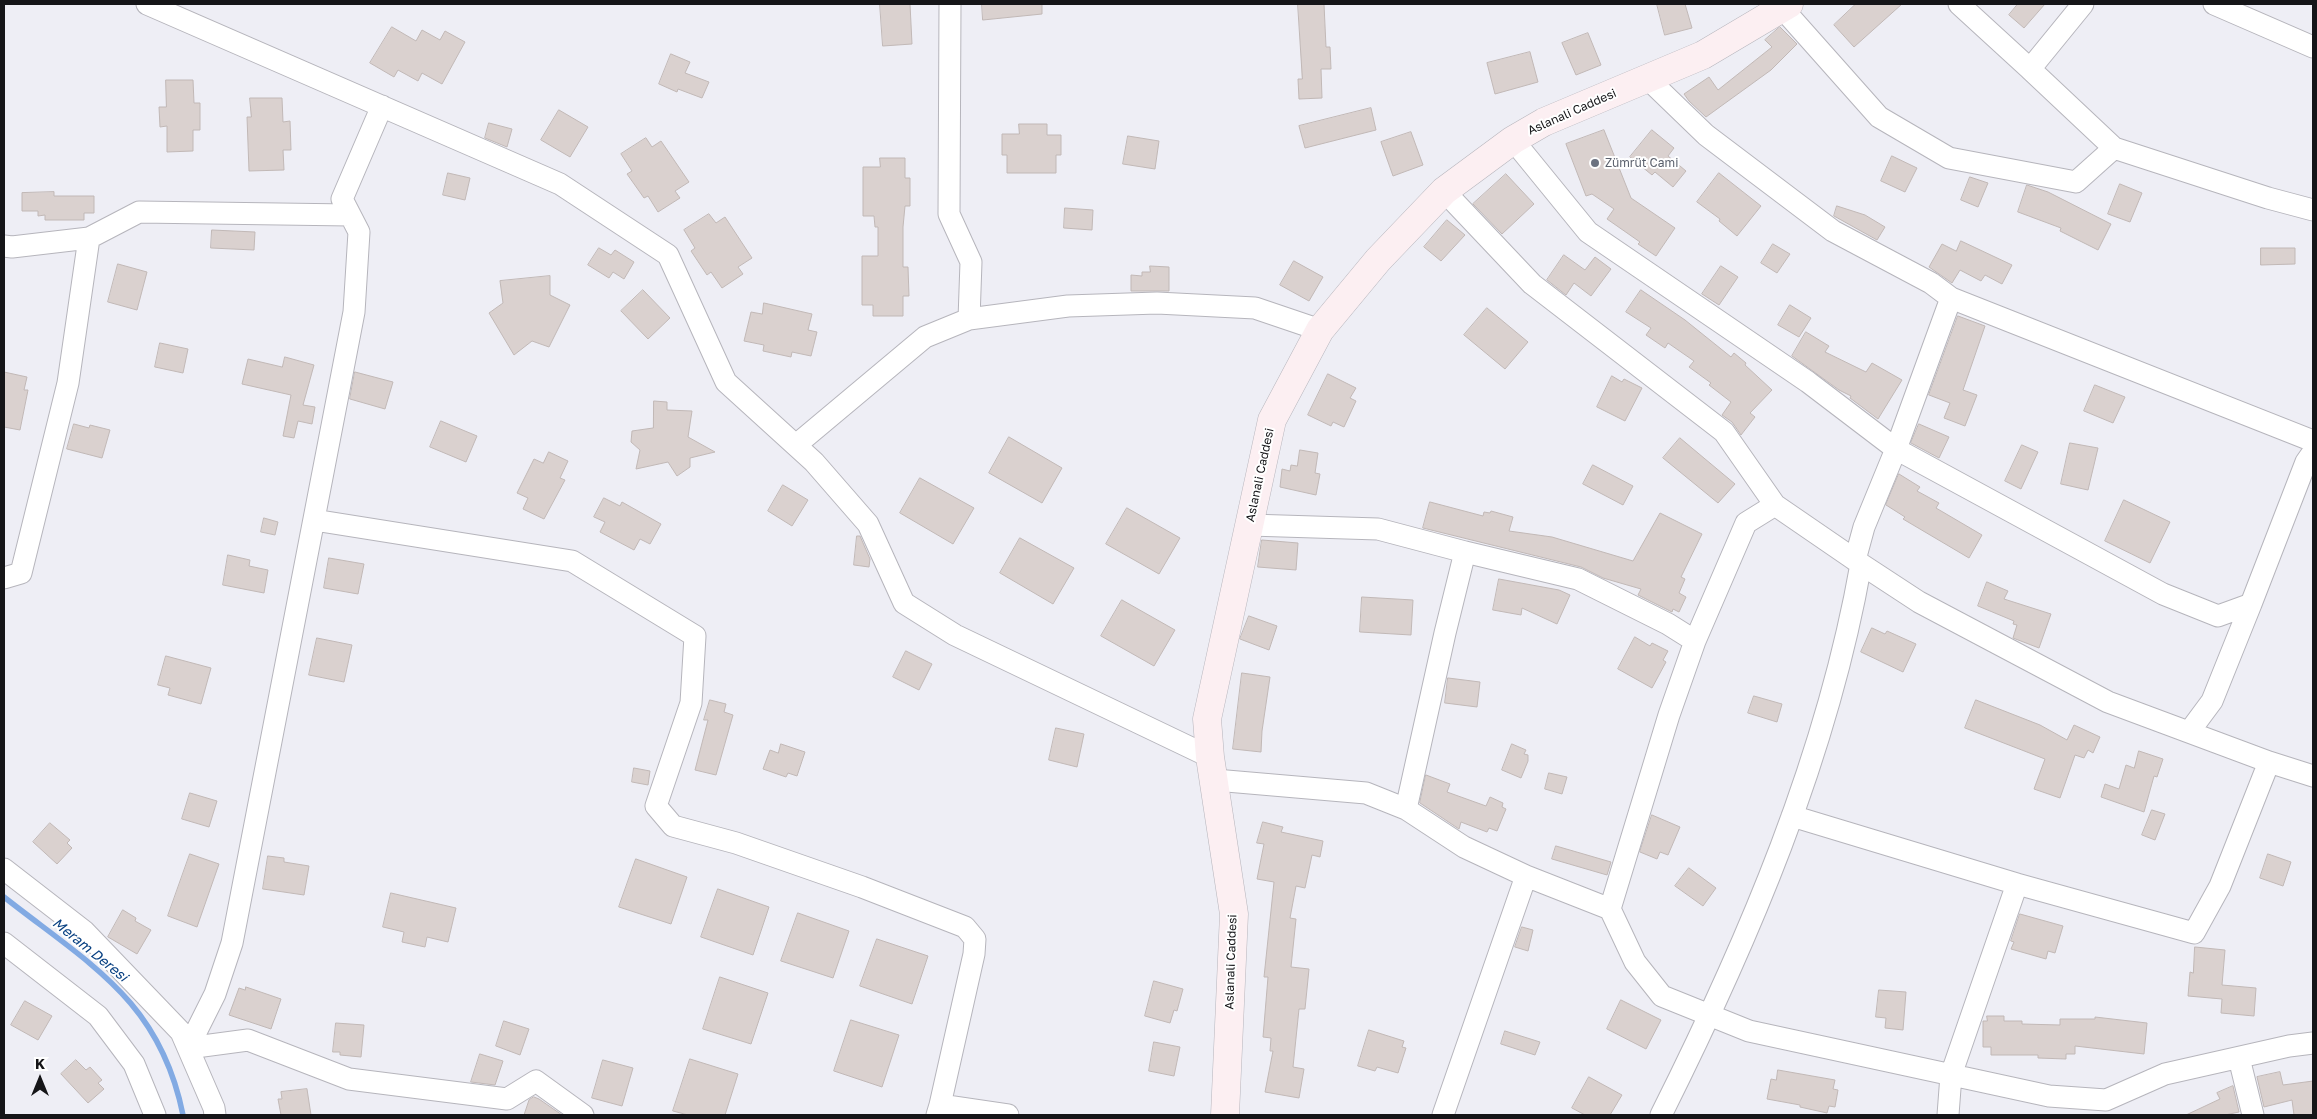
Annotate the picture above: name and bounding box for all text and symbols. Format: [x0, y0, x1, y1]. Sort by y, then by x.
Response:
street label: Aslanali Caddesi [1525, 86, 1619, 138]
place label: Zümrüt Cami [1605, 156, 1678, 170]
marker: Zümrüt Cami [1589, 157, 1601, 169]
street label: Aslanali Caddesi [1243, 427, 1277, 523]
street label: Aslanali Caddesi [1222, 914, 1240, 1010]
water label: Meram Deresi [49, 915, 131, 985]
north arrow [15, 1054, 65, 1104]
text: K [35, 1055, 45, 1072]

